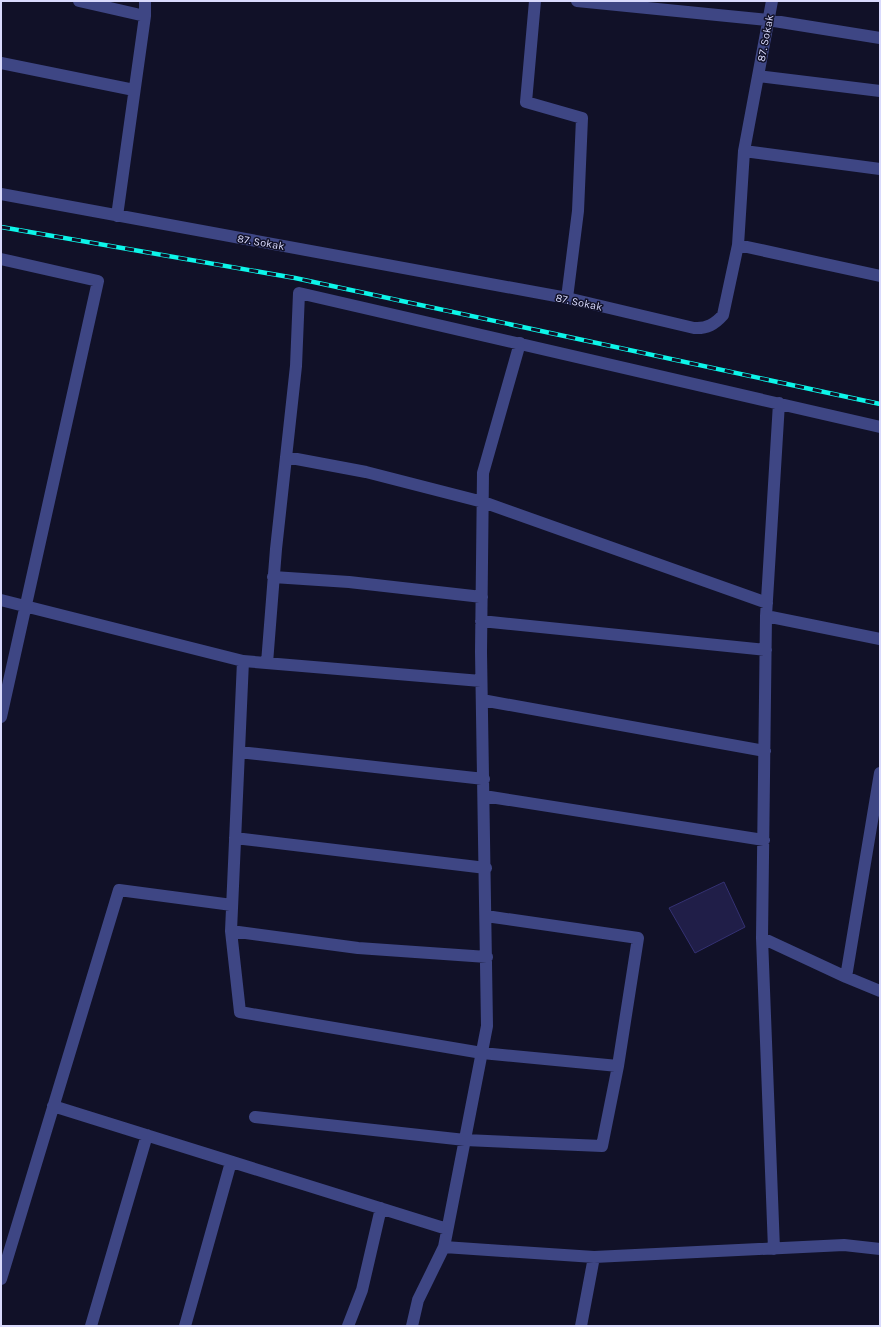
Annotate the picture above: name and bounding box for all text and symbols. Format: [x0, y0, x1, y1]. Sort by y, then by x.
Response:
street label: 87. Sokak [755, 13, 776, 63]
street label: 87. Sokak [236, 232, 285, 253]
street label: 87. Sokak [554, 291, 604, 314]

